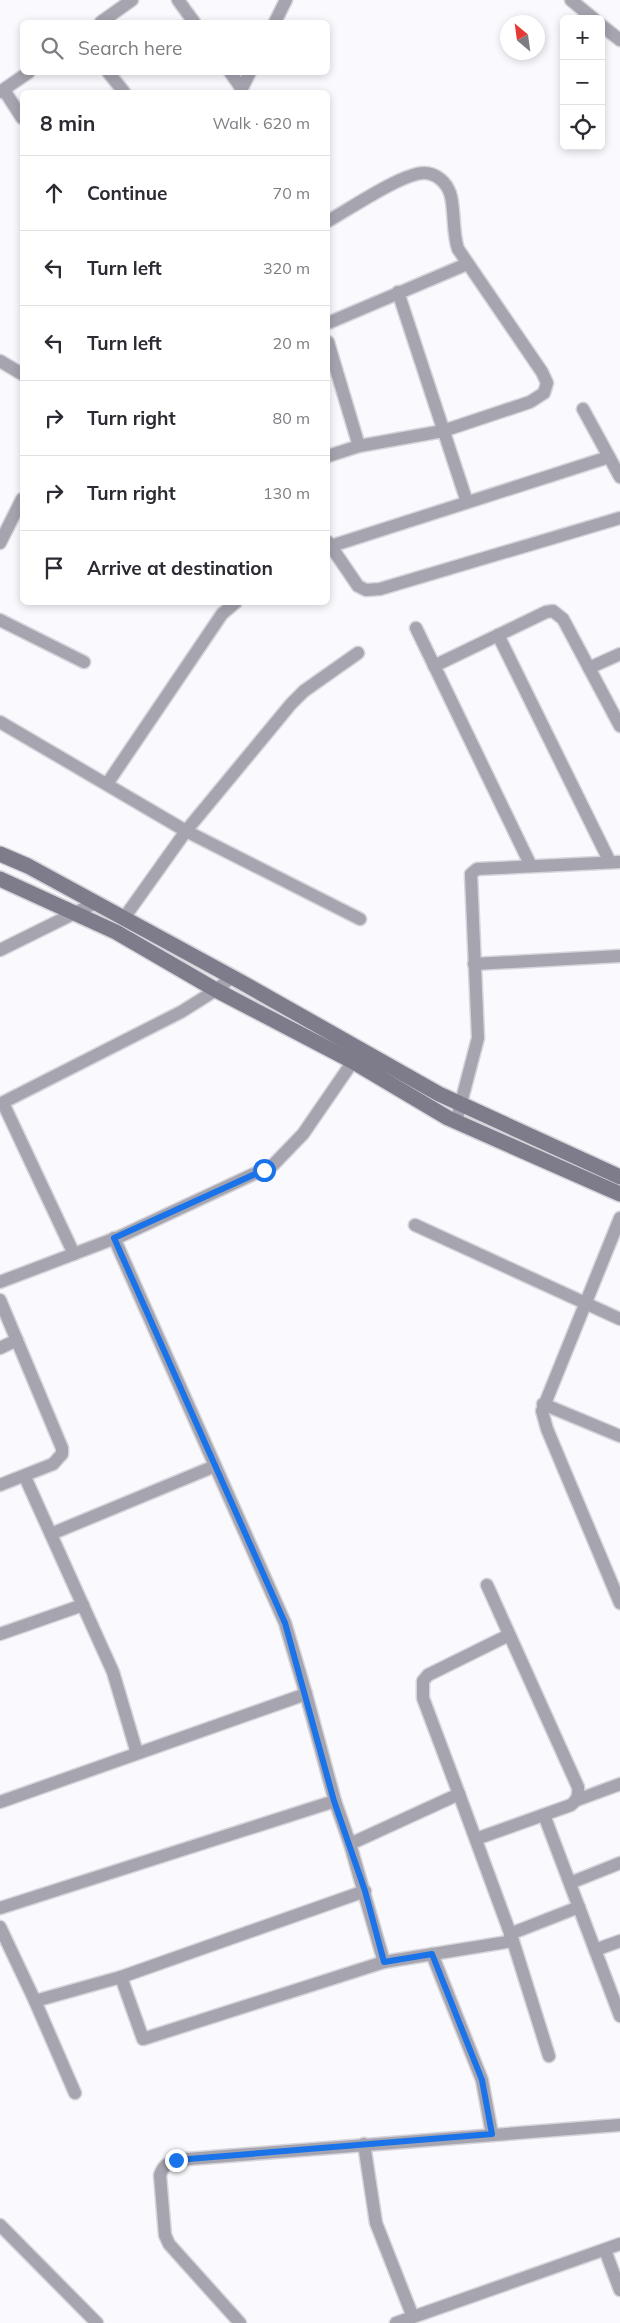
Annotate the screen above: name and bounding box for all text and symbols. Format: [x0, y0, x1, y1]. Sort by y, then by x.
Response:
north arrow [500, 15, 545, 60]
map controls [560, 15, 605, 150]
button: + [560, 15, 605, 60]
search box [20, 20, 330, 75]
icon: search [38, 34, 66, 62]
text: Search here [78, 36, 182, 60]
button: − [560, 60, 605, 105]
button: locate [560, 105, 605, 150]
text: 8 min [40, 110, 95, 136]
text: Walk · 620 m [212, 113, 310, 133]
icon: ahead [40, 179, 68, 207]
text: Continue [87, 181, 167, 205]
text: 70 m [273, 183, 310, 203]
icon: left [40, 254, 68, 282]
text: Turn left [87, 256, 162, 280]
text: 320 m [263, 258, 310, 278]
icon: left [40, 329, 68, 357]
text: Turn left [87, 331, 162, 355]
text: 20 m [273, 333, 310, 353]
icon: right [40, 404, 68, 432]
text: Turn right [87, 406, 176, 430]
text: 80 m [273, 408, 310, 428]
icon: right [40, 479, 68, 507]
text: Turn right [87, 481, 176, 505]
text: 130 m [263, 483, 310, 503]
icon: arrive [40, 554, 68, 582]
text: Arrive at destination [87, 556, 273, 580]
route start [253, 1159, 276, 1182]
route end [165, 2149, 188, 2172]

